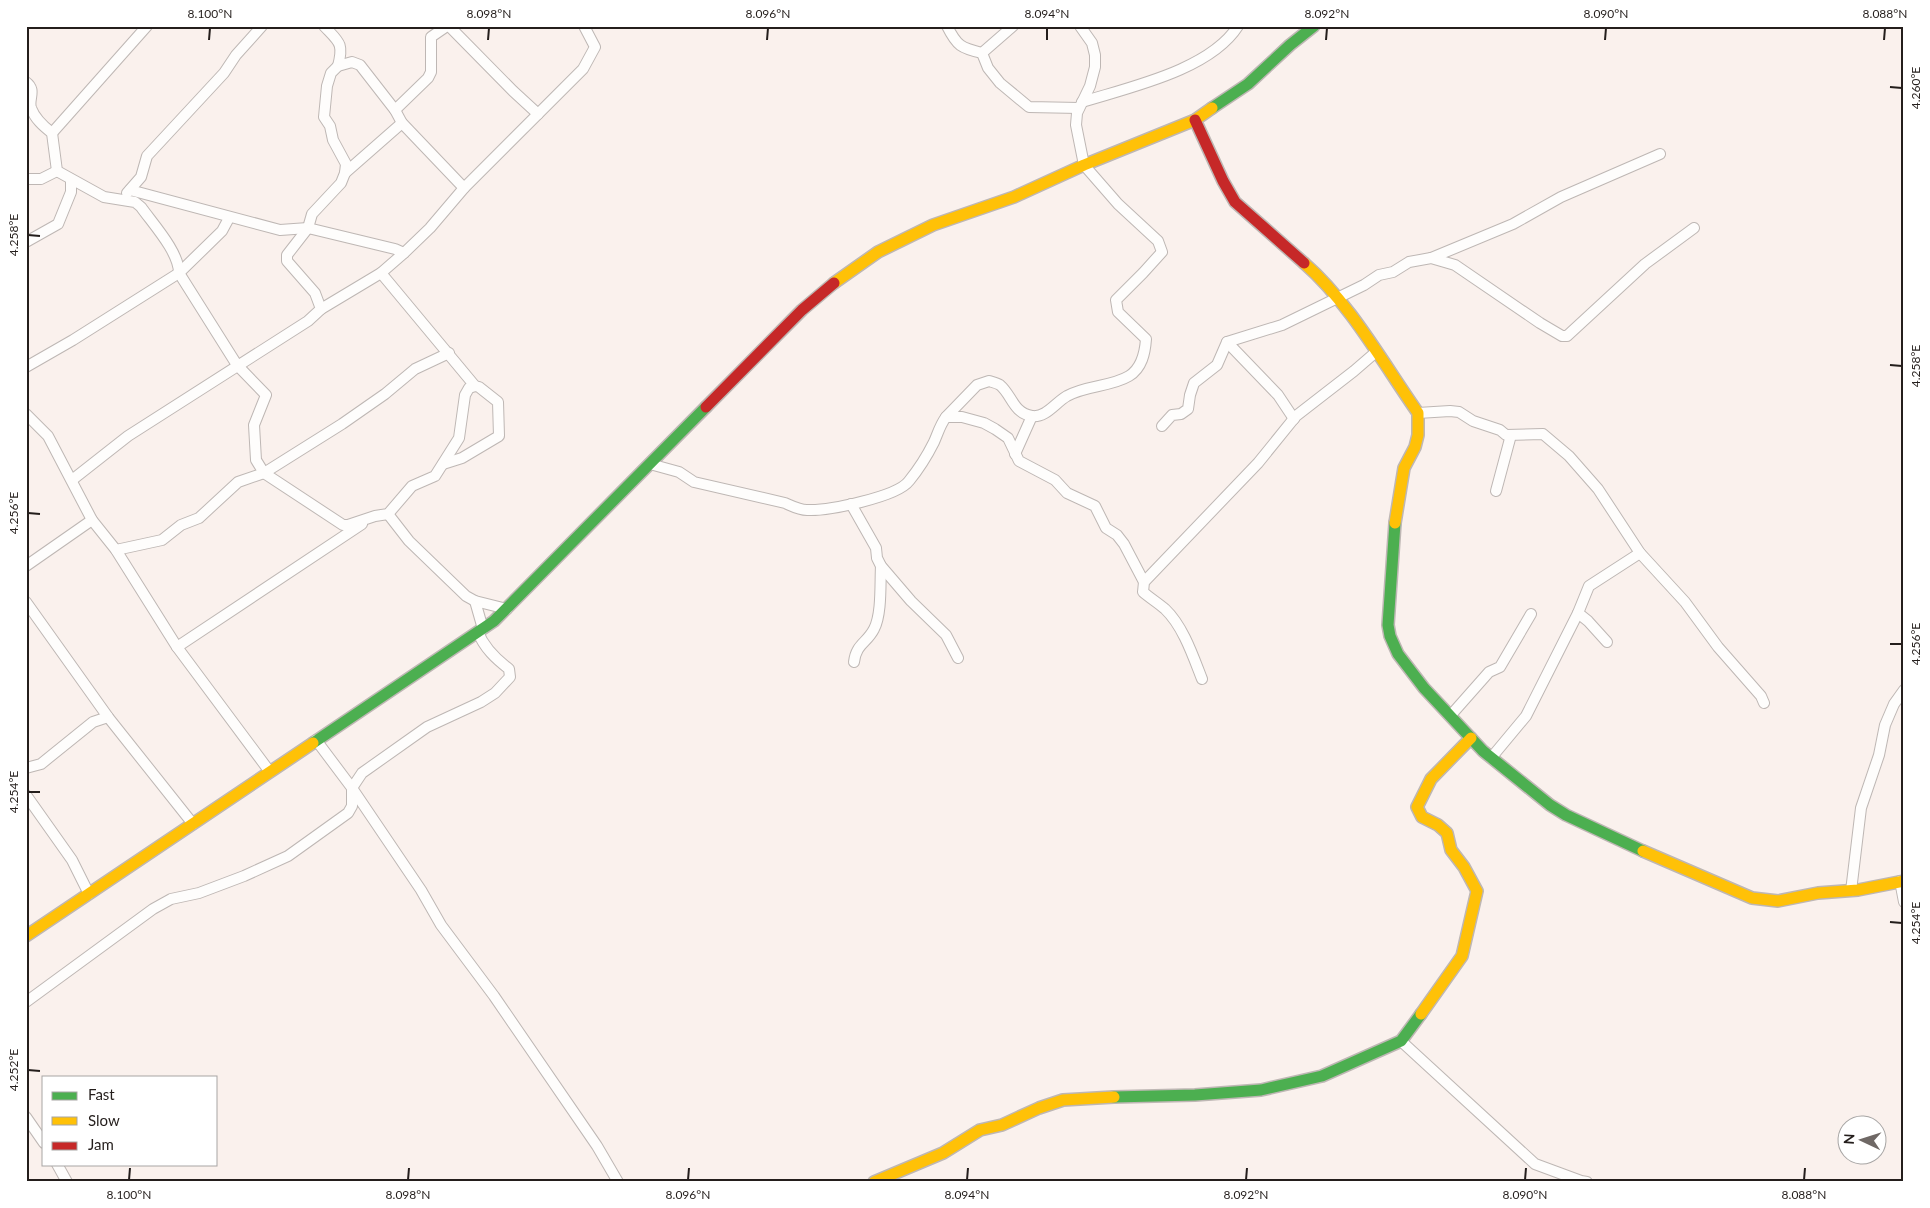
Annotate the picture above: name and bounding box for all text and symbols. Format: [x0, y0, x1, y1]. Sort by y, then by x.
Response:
text: 8.100°N [188, 6, 232, 21]
text: 8.098°N [467, 6, 511, 21]
text: 8.096°N [746, 6, 790, 21]
text: 8.094°N [1025, 6, 1069, 21]
text: 8.092°N [1305, 6, 1349, 21]
text: 8.090°N [1584, 6, 1628, 21]
text: 8.088°N [1863, 6, 1907, 21]
text: 4.260°E [1908, 67, 1923, 109]
text: 4.258°E [6, 214, 21, 256]
text: 4.258°E [1908, 345, 1923, 387]
text: 4.256°E [6, 492, 21, 534]
text: 4.256°E [1908, 623, 1923, 665]
text: 4.254°E [6, 771, 21, 813]
text: 4.254°E [1908, 902, 1923, 944]
text: 4.252°E [6, 1049, 21, 1091]
legend [42, 1076, 218, 1166]
text: Fast [88, 1085, 115, 1103]
text: Slow [88, 1111, 120, 1129]
north arrow [1838, 1116, 1888, 1166]
text: N [1840, 1133, 1857, 1145]
text: Jam [88, 1135, 114, 1153]
text: 8.100°N [107, 1187, 151, 1202]
text: 8.098°N [386, 1187, 430, 1202]
text: 8.096°N [666, 1187, 710, 1202]
text: 8.094°N [945, 1187, 989, 1202]
text: 8.092°N [1224, 1187, 1268, 1202]
text: 8.090°N [1503, 1187, 1547, 1202]
text: 8.088°N [1782, 1187, 1826, 1202]

